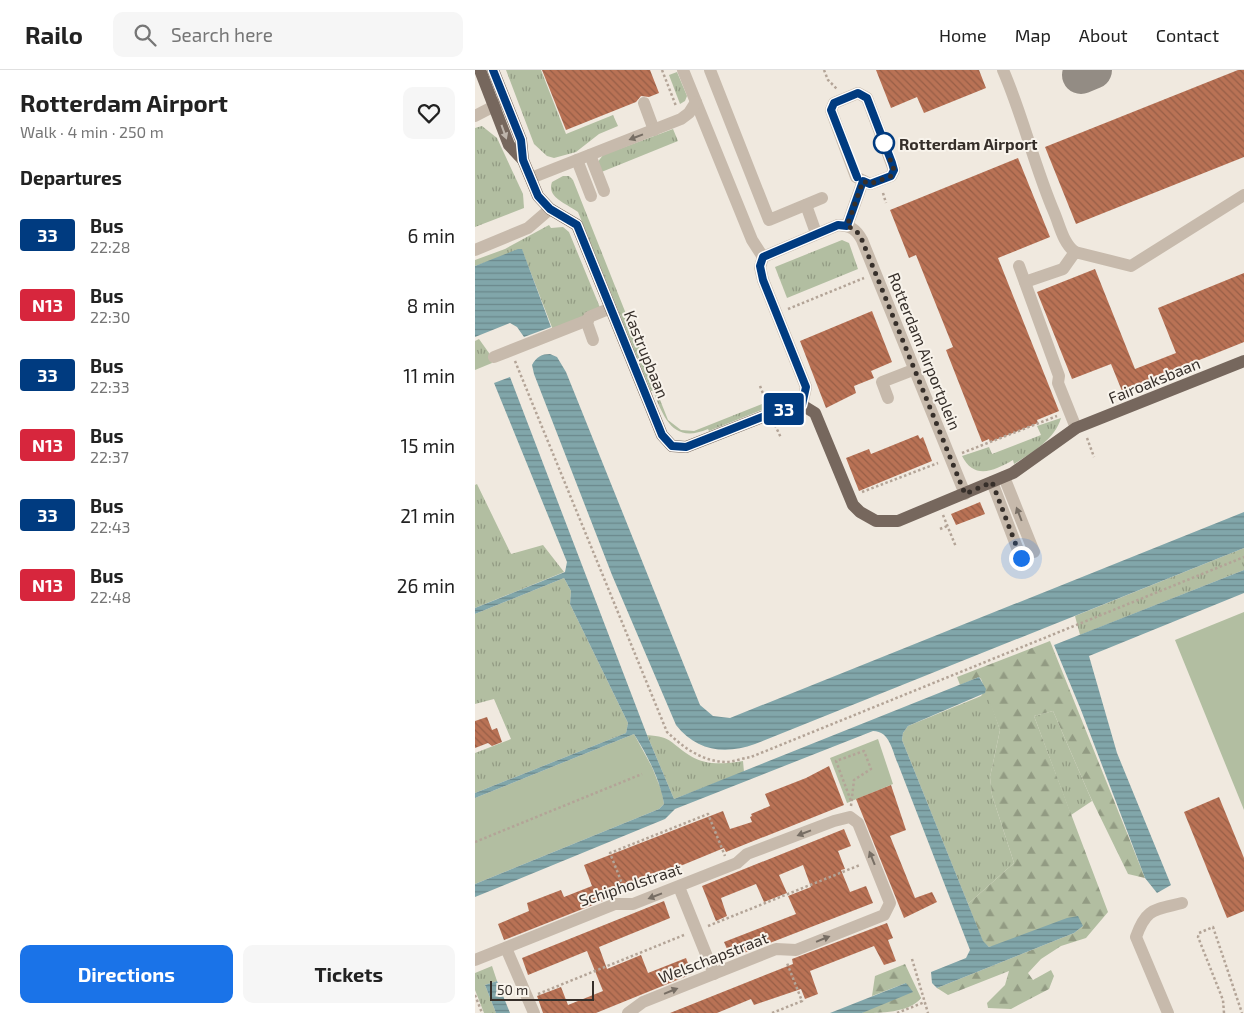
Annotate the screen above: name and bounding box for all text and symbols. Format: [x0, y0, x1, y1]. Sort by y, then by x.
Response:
search box [113, 12, 463, 57]
text: Railo [25, 20, 83, 49]
icon: search [131, 21, 159, 49]
text: Search here [171, 23, 273, 46]
text: Home [939, 24, 987, 46]
text: Map [1015, 24, 1051, 46]
text: About [1079, 24, 1128, 46]
text: Contact [1156, 24, 1219, 46]
button: heart [403, 87, 455, 139]
text: Rotterdam Airport [20, 88, 228, 117]
text: Walk · 4 min · 250 m [20, 122, 164, 141]
one-way arrow [500, 125, 508, 140]
marker: Rotterdam Airport [873, 132, 895, 154]
one-way arrow [629, 134, 643, 142]
place label: Rotterdam Airport [899, 134, 1038, 153]
text: Departures [20, 166, 122, 189]
text: Bus [90, 214, 124, 237]
text: 33 [37, 224, 58, 246]
text: 6 min [407, 224, 455, 247]
text: 22:28 [90, 237, 130, 256]
street label: Rotterdam Airportplein [885, 269, 965, 433]
text: Bus [90, 284, 124, 307]
text: N13 [32, 294, 63, 316]
text: 8 min [407, 294, 455, 317]
text: 22:30 [90, 307, 130, 326]
street label: Kastrupbaan [621, 307, 673, 401]
street label: Fairoaksbaan [1105, 353, 1203, 407]
text: Bus [90, 354, 124, 377]
text: 33 [37, 364, 58, 386]
text: 11 min [403, 364, 455, 387]
text: 22:33 [90, 377, 130, 396]
line badge: 33 [761, 393, 807, 425]
text: 33 [774, 398, 794, 420]
text: Bus [90, 424, 124, 447]
text: N13 [32, 434, 63, 456]
text: 15 min [401, 434, 455, 457]
text: 22:37 [90, 447, 129, 466]
text: Bus [90, 494, 124, 517]
text: 33 [37, 504, 58, 526]
text: 21 min [400, 504, 455, 527]
one-way arrow [1015, 507, 1022, 522]
text: 22:43 [90, 517, 131, 536]
your location [1009, 546, 1034, 571]
text: Bus [90, 564, 124, 587]
text: N13 [32, 574, 63, 596]
text: 26 min [397, 574, 455, 597]
text: 22:48 [90, 587, 131, 606]
one-way arrow [797, 829, 811, 837]
one-way arrow [868, 850, 876, 865]
street label: Schipholstraat [576, 858, 684, 910]
one-way arrow [647, 892, 662, 900]
street label: Welschapstraat [656, 927, 770, 987]
one-way arrow [816, 935, 831, 943]
button: Directions [20, 945, 233, 1003]
button: Tickets [243, 945, 455, 1003]
scale bar [490, 978, 594, 1001]
text: 50 m [497, 981, 528, 998]
one-way arrow [664, 987, 679, 995]

